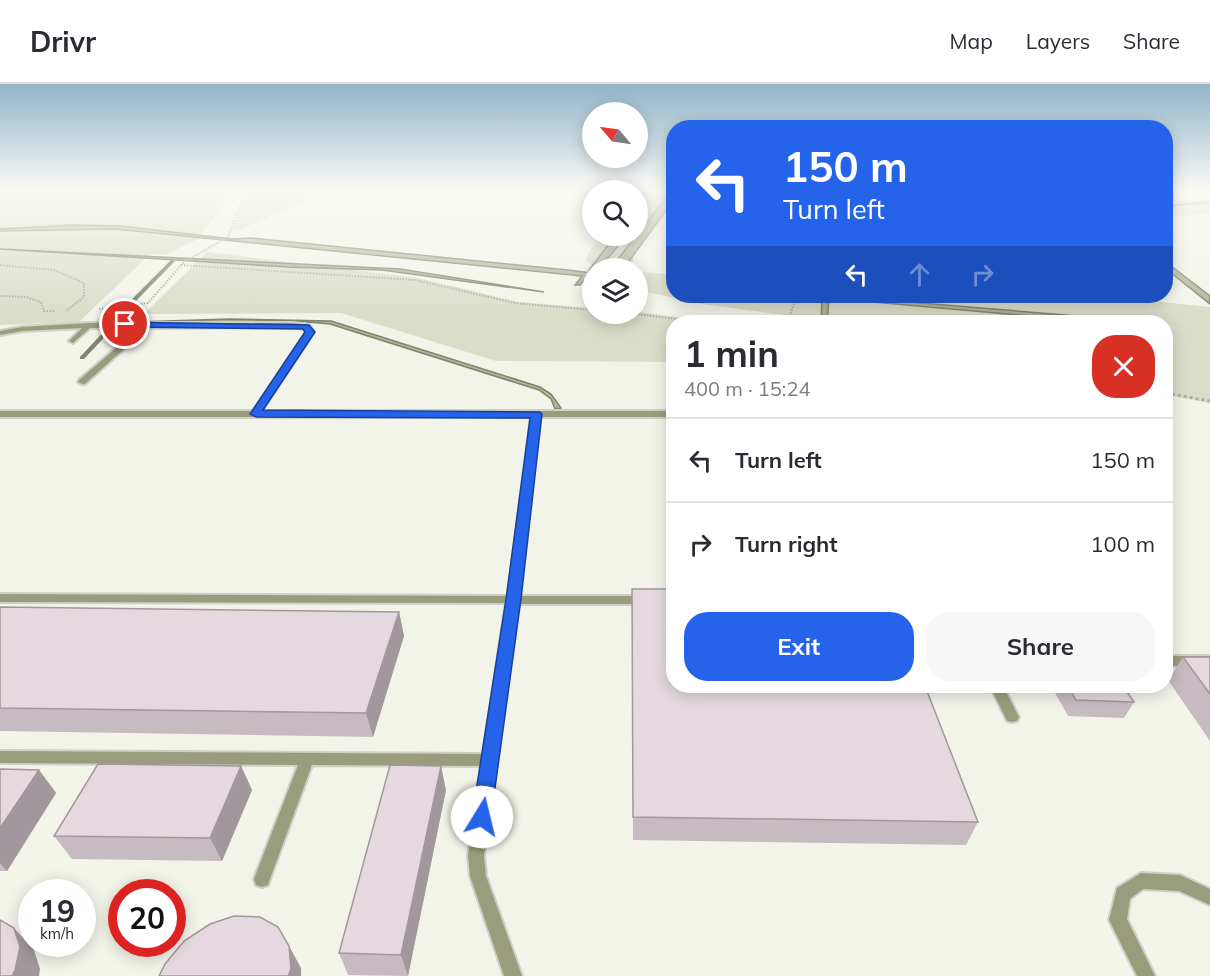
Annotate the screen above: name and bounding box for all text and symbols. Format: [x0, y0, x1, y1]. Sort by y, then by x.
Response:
text: Drivr [30, 24, 96, 59]
text: Map [950, 28, 993, 54]
text: Layers [1026, 28, 1090, 54]
text: Share [1123, 28, 1180, 54]
north arrow [582, 102, 648, 168]
map controls [582, 102, 648, 324]
text: 150 m [783, 140, 908, 193]
icon: left [684, 144, 762, 222]
button: search [582, 180, 648, 246]
text: Turn left [783, 192, 885, 226]
button: layers [582, 258, 648, 324]
icon: left [840, 258, 873, 291]
icon: ahead [903, 258, 936, 291]
icon: right [966, 258, 999, 291]
pin [99, 298, 150, 349]
icon: arrive [108, 307, 141, 340]
text: 1 min [684, 331, 779, 376]
button: close [1092, 335, 1155, 398]
text: 400 m · 15:24 [684, 376, 810, 401]
icon: left [684, 444, 717, 477]
text: Turn left [735, 446, 822, 474]
text: 150 m [1090, 446, 1155, 474]
icon: right [684, 528, 717, 561]
text: Turn right [735, 530, 838, 558]
text: 100 m [1090, 530, 1155, 558]
button: Exit [684, 612, 914, 681]
button: Share [926, 612, 1155, 681]
position arrow [450, 785, 514, 849]
speed limit sign: 20 [108, 879, 186, 957]
text: 19 [39, 892, 75, 930]
text: km/h [40, 924, 74, 943]

